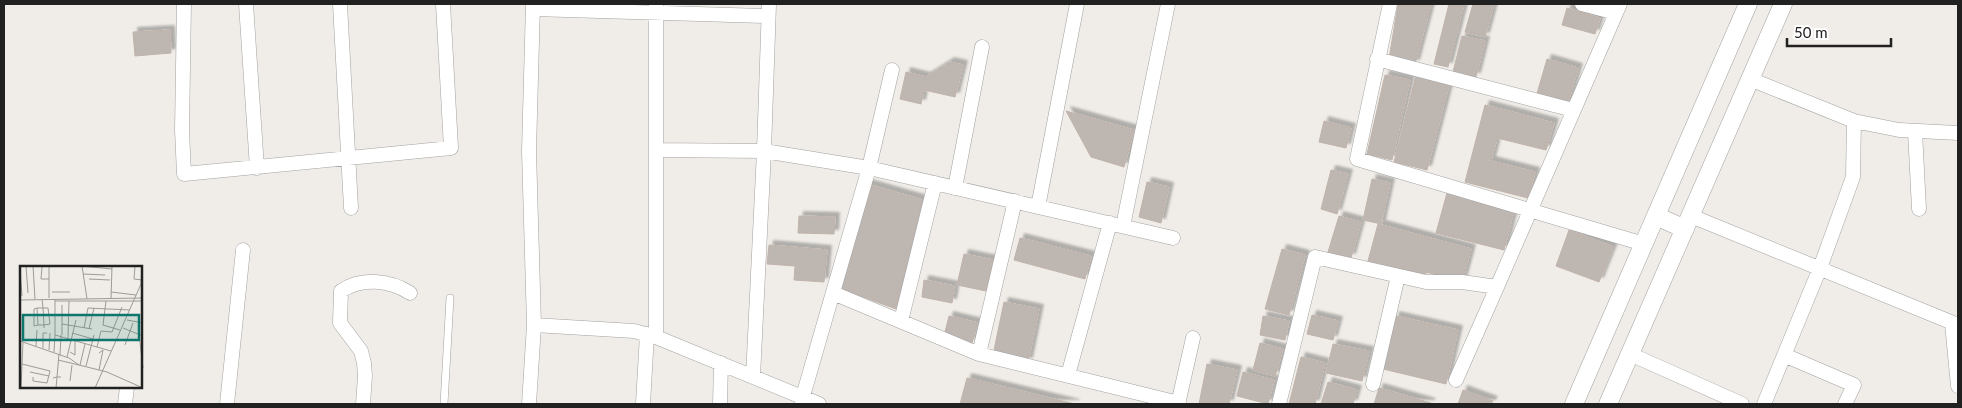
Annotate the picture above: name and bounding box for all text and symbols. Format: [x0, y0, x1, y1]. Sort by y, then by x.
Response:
scale bar [1787, 15, 1891, 47]
text: 50 m [1794, 23, 1828, 41]
inset map [20, 266, 142, 388]

